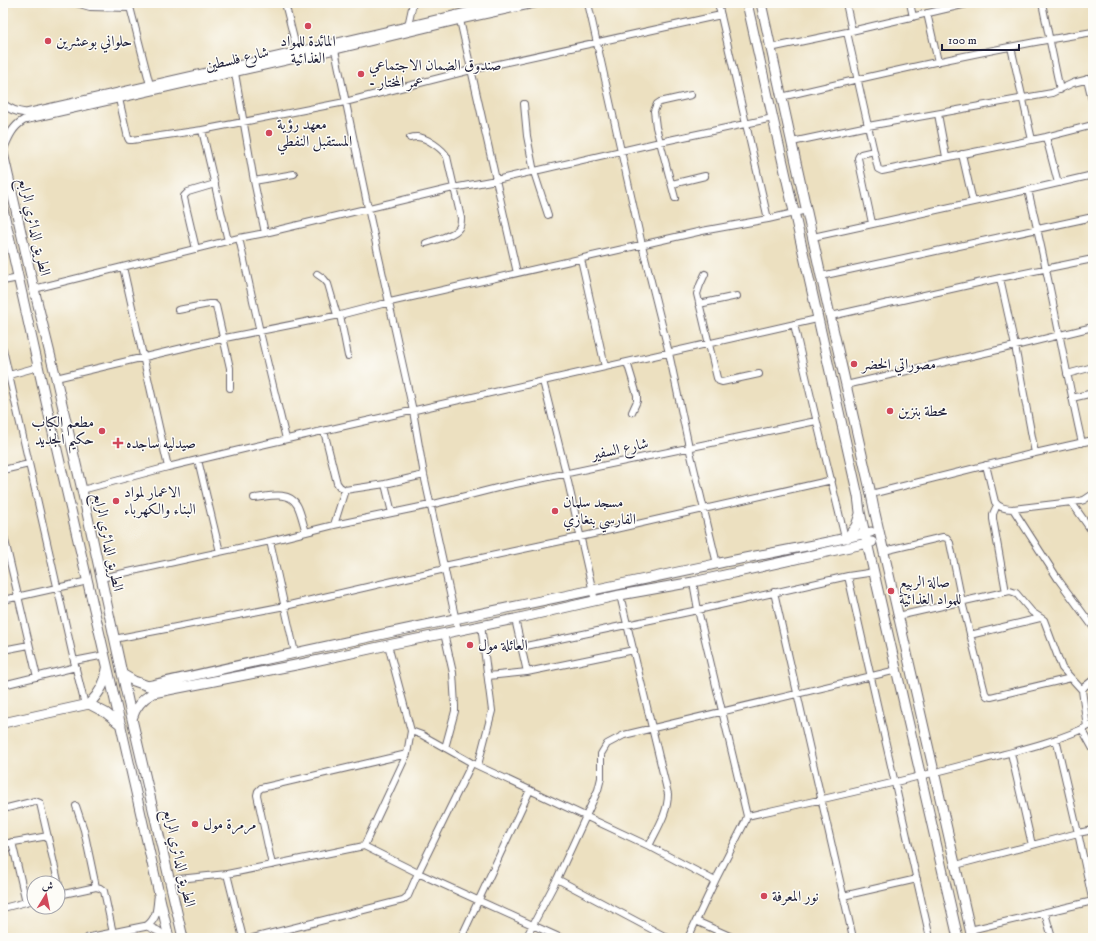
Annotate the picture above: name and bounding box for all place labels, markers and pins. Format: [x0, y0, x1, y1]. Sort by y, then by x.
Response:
marker: المائدة للمواد الغذائية [303, 21, 313, 31]
place label: حلواني بوعشرين [56, 32, 132, 53]
place label: المائدة للمواد الغذائية [280, 32, 336, 68]
marker: حلواني بوعشرين [43, 36, 53, 46]
place label: صندوق الضمان الاجتماعي - عمر المختار [369, 56, 501, 92]
marker: صندوق الضمان الاجتماعي - عمر المختار [356, 69, 366, 79]
place label: معهد رؤية المستقبل النفطي [277, 115, 352, 155]
marker: معهد رؤية المستقبل النفطي [264, 128, 274, 138]
place label: مصوراتي الخضر [860, 355, 936, 376]
marker: مصوراتي الخضر [849, 359, 859, 369]
place label: محطة بنزين [898, 402, 947, 421]
marker: محطة بنزين [885, 406, 895, 416]
place label: مطعم الكباب حكيم الجديد [31, 413, 94, 454]
marker: مطعم الكباب حكيم الجديد [97, 426, 107, 436]
place label: صيدليه ساجده [126, 434, 196, 453]
marker: صيدليه ساجده [113, 438, 123, 448]
place label: الاعمار لمواد البناء والكهرباء [124, 483, 196, 519]
place label: مسجد سلمان الفارسي بنغازي [563, 493, 636, 533]
marker: الاعمار لمواد البناء والكهرباء [111, 496, 121, 506]
marker: مسجد سلمان الفارسي بنغازي [550, 506, 560, 516]
place label: صالة الربيع للمواد الغذائية [899, 573, 961, 609]
marker: صالة الربيع للمواد الغذائية [886, 586, 896, 596]
place label: العائلة مول [478, 636, 528, 655]
marker: العائلة مول [465, 640, 475, 650]
place label: مرمرة مول [203, 815, 256, 835]
marker: مرمرة مول [190, 819, 200, 829]
place label: نور المعرفة [772, 887, 819, 906]
marker: نور المعرفة [759, 891, 769, 901]

